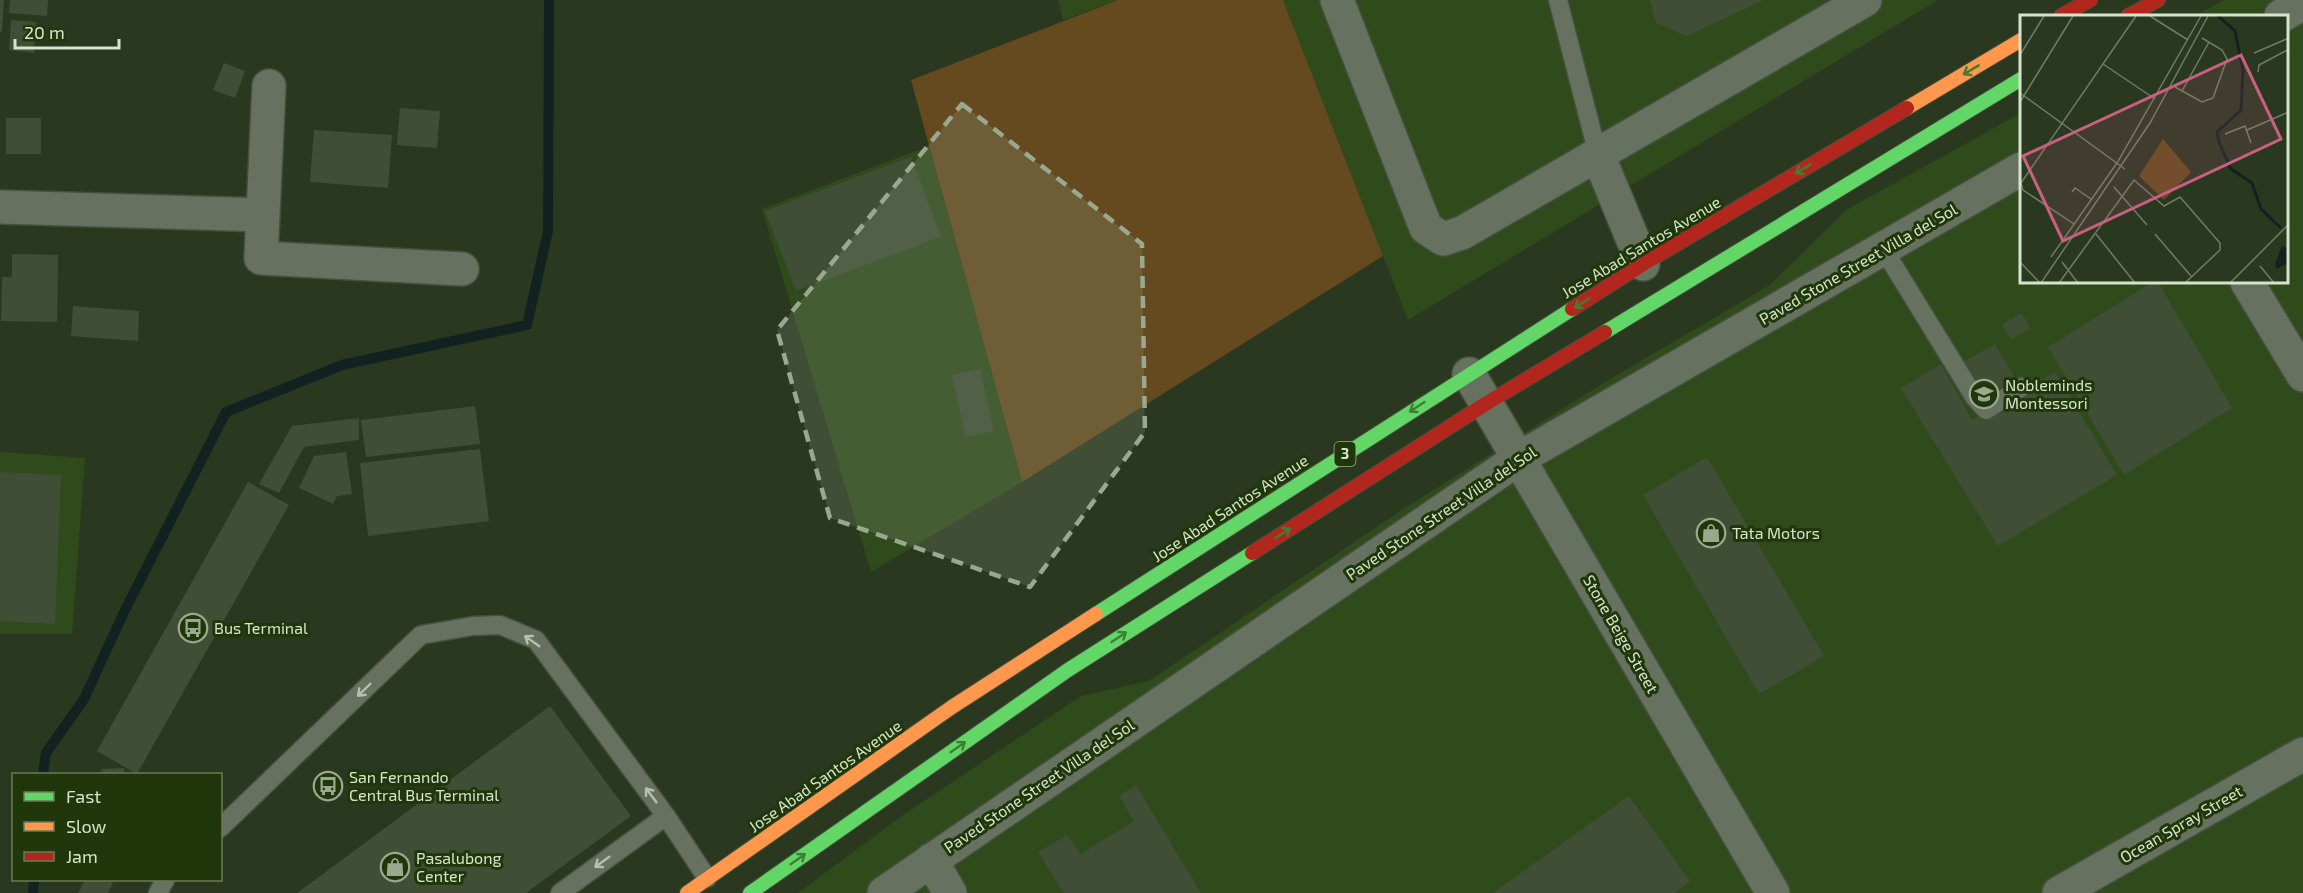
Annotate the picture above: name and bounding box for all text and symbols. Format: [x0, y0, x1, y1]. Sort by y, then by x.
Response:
scale bar [15, 12, 118, 50]
inset map [2020, 15, 2288, 284]
text: 20 m [24, 21, 65, 43]
one-way arrow [1963, 64, 1980, 76]
one-way arrow [1795, 164, 1812, 176]
street label: Jose Abad Santos Avenue [1558, 192, 1724, 302]
street label: Paved Stone Street Villa del Sol [1756, 199, 1960, 328]
one-way arrow [1574, 297, 1591, 309]
place label: Nobleminds Montessori [2005, 375, 2092, 412]
school or university icon: Nobleminds Montessori [1968, 378, 2000, 410]
one-way arrow [1409, 401, 1426, 414]
road number: 3 [1334, 442, 1356, 466]
street label: Paved Stone Street Villa del Sol [1342, 442, 1540, 583]
street label: Jose Abad Santos Avenue [1148, 450, 1311, 565]
shop icon: Tata Motors [1695, 517, 1727, 549]
place label: Tata Motors [1732, 523, 1820, 542]
one-way arrow [1274, 526, 1291, 538]
street label: Stone Beige Street [1580, 571, 1663, 696]
bus stop icon: Bus Terminal [177, 612, 209, 644]
place label: Bus Terminal [214, 618, 308, 637]
one-way arrow [1110, 631, 1127, 643]
one-way arrow [525, 635, 541, 647]
one-way arrow [357, 682, 372, 697]
street label: Paved Stone Street Villa del Sol [940, 715, 1138, 856]
street label: Jose Abad Santos Avenue [745, 716, 905, 836]
one-way arrow [949, 741, 965, 753]
place label: San Fernando Central Bus Terminal [349, 767, 499, 804]
bus stop icon: San Fernando Central Bus Terminal [312, 770, 344, 802]
legend [12, 773, 222, 881]
street label: Ocean Spray Street [2116, 781, 2245, 866]
text: Fast [66, 785, 101, 807]
one-way arrow [644, 787, 657, 803]
text: Slow [66, 815, 107, 837]
text: Jam [66, 845, 98, 867]
place label: Pasalubong Center [416, 848, 501, 885]
shop icon: Pasalubong Center [379, 851, 411, 883]
one-way arrow [789, 853, 806, 865]
one-way arrow [594, 856, 610, 869]

